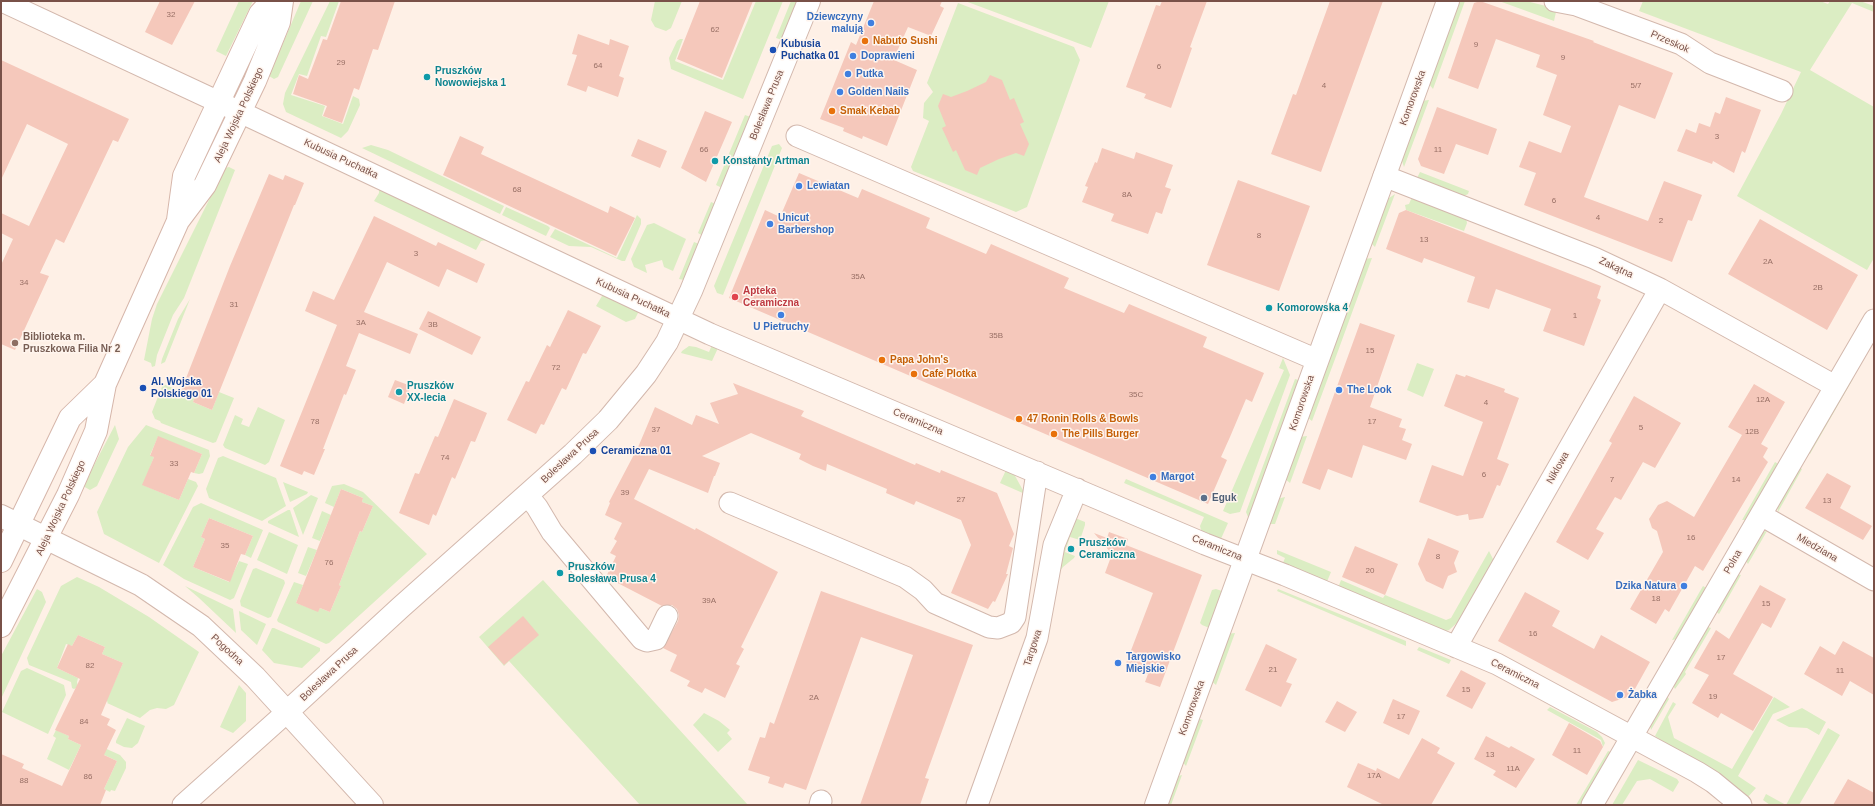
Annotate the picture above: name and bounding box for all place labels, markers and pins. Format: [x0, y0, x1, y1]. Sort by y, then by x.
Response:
place label: Dziewczyny malują [807, 11, 863, 34]
marker: Dziewczyny malują [866, 18, 876, 28]
place label: Nabuto Sushi [873, 35, 937, 47]
marker: Nabuto Sushi [860, 36, 870, 46]
place label: Kubusia Puchatka 01 [781, 38, 839, 62]
marker: Kubusia Puchatka 01 [768, 45, 778, 55]
place label: Doprawieni [861, 50, 915, 62]
marker: Doprawieni [848, 51, 858, 61]
place label: Pruszków Nowowiejska 1 [435, 65, 506, 88]
place label: Putka [856, 68, 883, 80]
marker: Putka [843, 69, 853, 79]
marker: Pruszków Nowowiejska 1 [422, 72, 432, 82]
place label: Golden Nails [848, 86, 909, 98]
marker: Golden Nails [835, 87, 845, 97]
place label: Smak Kebab [840, 105, 900, 117]
marker: Smak Kebab [827, 106, 837, 116]
place label: Konstanty Artman [723, 155, 810, 167]
marker: Konstanty Artman [710, 156, 720, 166]
place label: Lewiatan [807, 180, 850, 192]
marker: Lewiatan [794, 181, 804, 191]
place label: Unicut Barbershop [778, 212, 834, 236]
marker: Unicut Barbershop [765, 219, 775, 229]
place label: Apteka Ceramiczna [743, 285, 799, 308]
marker: Apteka Ceramiczna [730, 292, 740, 302]
place label: Komorowska 4 [1277, 302, 1348, 314]
marker: Komorowska 4 [1264, 303, 1274, 313]
marker: U Pietruchy [776, 310, 786, 320]
place label: U Pietruchy [753, 321, 809, 333]
place label: Biblioteka m. Pruszkowa Filia Nr 2 [23, 331, 120, 354]
marker: Biblioteka m. Pruszkowa Filia Nr 2 [10, 338, 20, 348]
place label: Papa John's [890, 354, 949, 366]
marker: Papa John's [877, 355, 887, 365]
place label: Cafe Plotka [922, 368, 976, 380]
marker: Cafe Plotka [909, 369, 919, 379]
place label: Al. Wojska Polskiego 01 [151, 376, 212, 400]
place label: Pruszków XX-lecia [407, 380, 454, 404]
marker: Al. Wojska Polskiego 01 [138, 383, 148, 393]
place label: The Look [1347, 384, 1391, 396]
marker: The Look [1334, 385, 1344, 395]
marker: Pruszków XX-lecia [394, 387, 404, 397]
place label: 47 Ronin Rolls & Bowls [1027, 413, 1139, 425]
marker: 47 Ronin Rolls & Bowls [1014, 414, 1024, 424]
place label: The Pills Burger [1062, 428, 1139, 440]
marker: The Pills Burger [1049, 429, 1059, 439]
place label: Ceramiczna 01 [601, 445, 671, 457]
marker: Ceramiczna 01 [588, 446, 598, 456]
place label: Margot [1161, 471, 1194, 483]
marker: Margot [1148, 472, 1158, 482]
place label: Eguk [1212, 492, 1236, 504]
marker: Eguk [1199, 493, 1209, 503]
place label: Pruszków Ceramiczna [1079, 537, 1135, 560]
marker: Pruszków Ceramiczna [1066, 544, 1076, 554]
place label: Pruszków Bolesława Prusa 4 [568, 561, 656, 584]
marker: Pruszków Bolesława Prusa 4 [555, 568, 565, 578]
place label: Dzika Natura [1615, 580, 1676, 592]
marker: Dzika Natura [1679, 581, 1689, 591]
place label: Targowisko Miejskie [1126, 651, 1181, 674]
marker: Targowisko Miejskie [1113, 658, 1123, 668]
place label: Żabka [1628, 689, 1657, 701]
marker: Żabka [1615, 690, 1625, 700]

